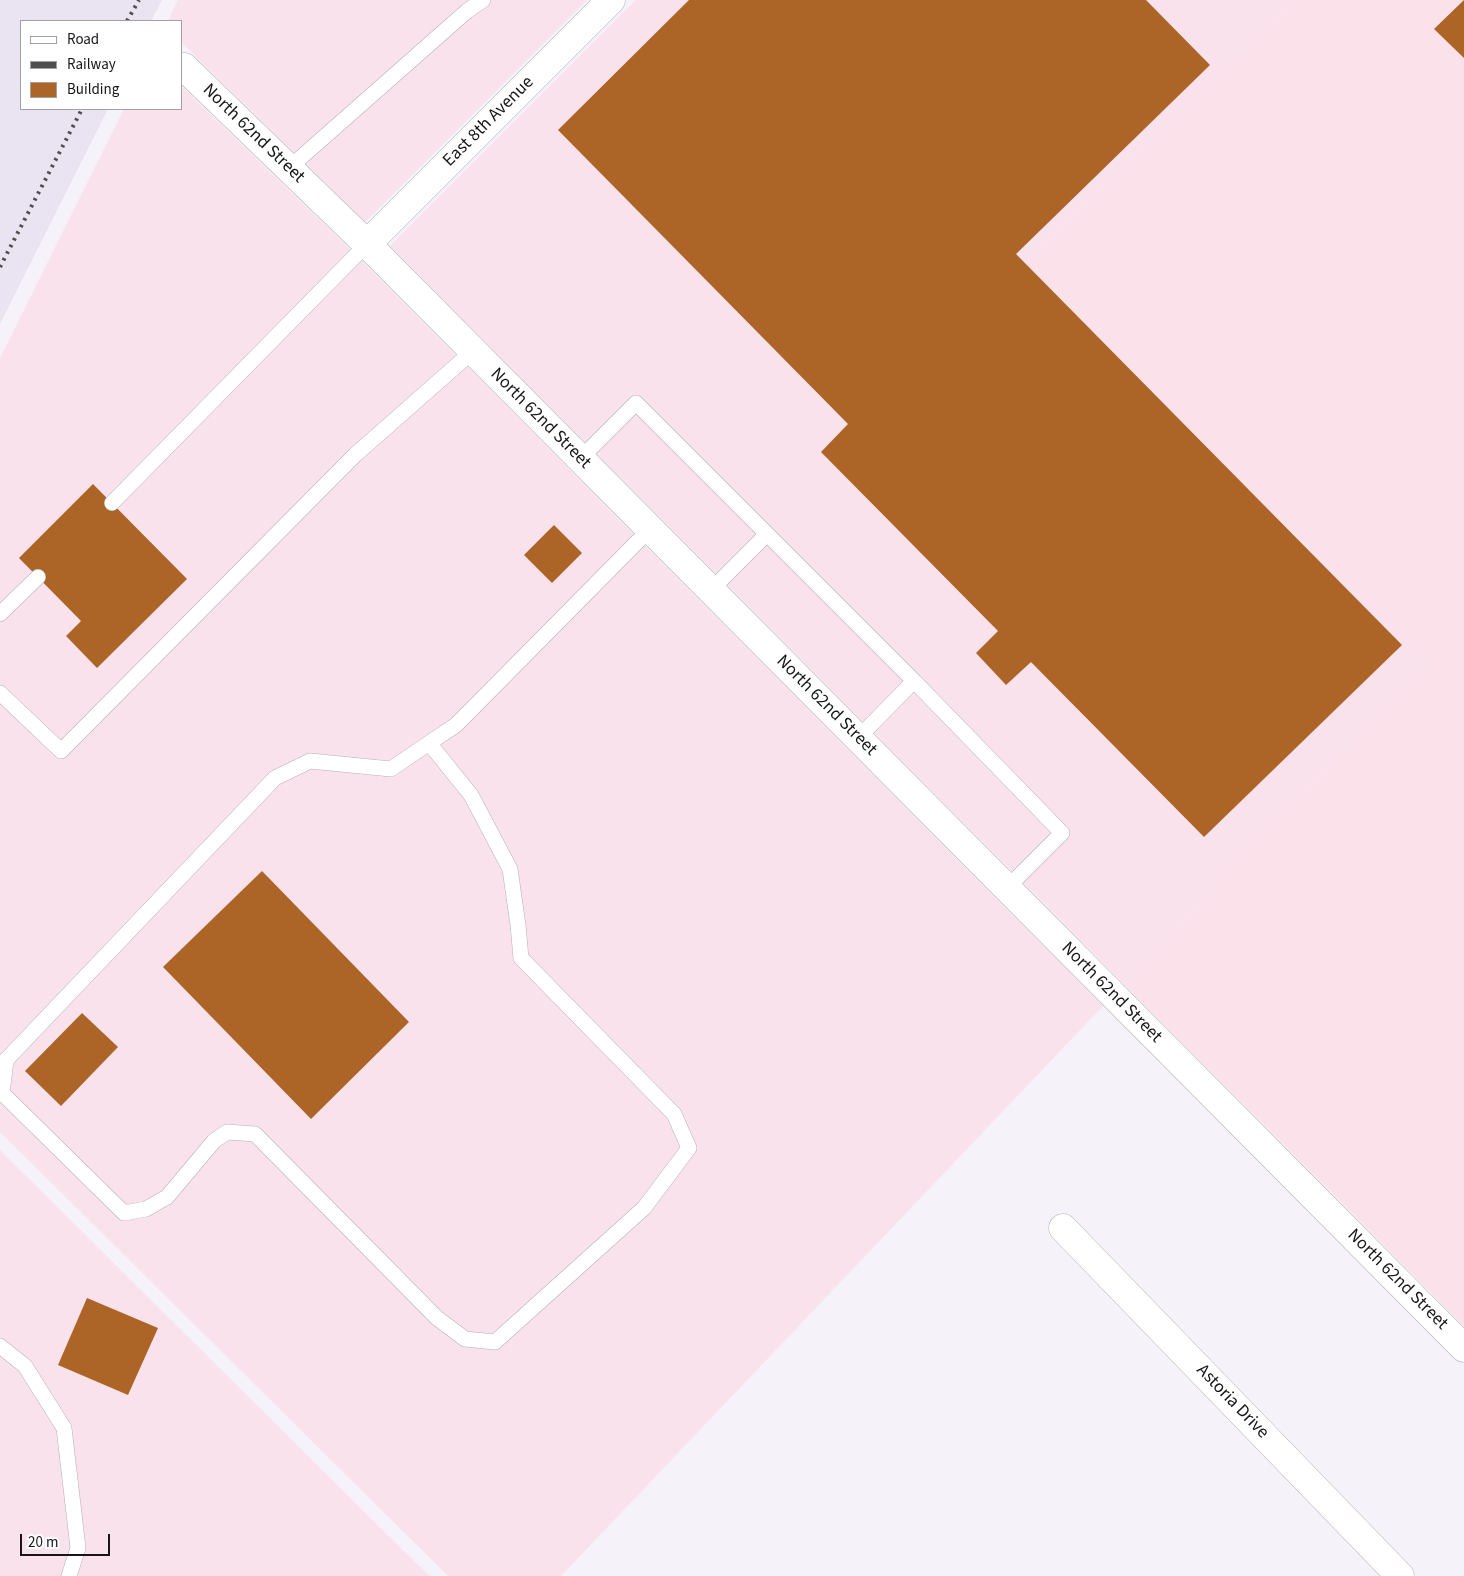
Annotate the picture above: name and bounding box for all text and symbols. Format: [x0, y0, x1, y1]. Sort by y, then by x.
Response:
legend [20, 20, 182, 110]
text: Road [67, 29, 99, 50]
text: Railway [67, 54, 116, 75]
street label: East 8th Avenue [439, 72, 539, 172]
text: Building [67, 79, 119, 100]
street label: North 62nd Street [197, 80, 309, 188]
street label: North 62nd Street [485, 364, 595, 474]
street label: North 62nd Street [771, 651, 881, 761]
street label: North 62nd Street [1056, 938, 1166, 1048]
street label: North 62nd Street [1342, 1225, 1452, 1335]
street label: Astoria Drive [1191, 1360, 1273, 1444]
scale bar [22, 1524, 112, 1556]
text: 20 m [28, 1532, 58, 1553]

